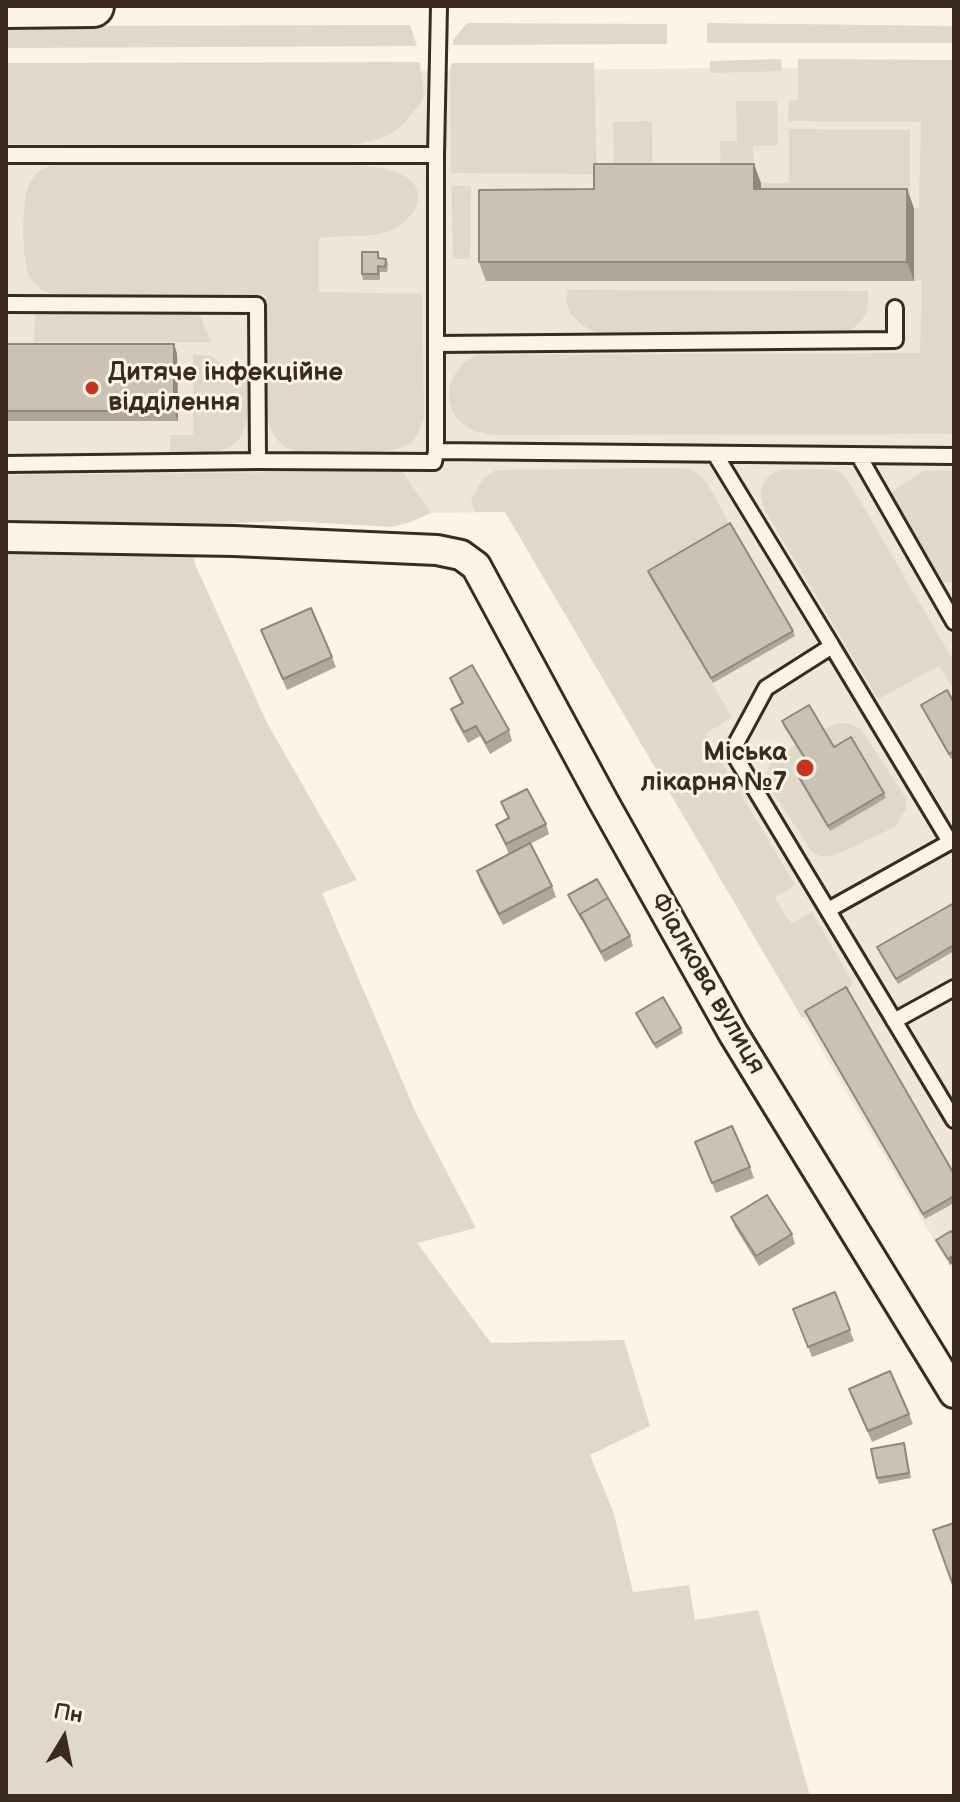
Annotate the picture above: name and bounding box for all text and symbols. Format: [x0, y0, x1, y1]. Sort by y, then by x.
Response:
place label: Дитяче інфекційне відділення [108, 357, 343, 418]
marker: Дитяче інфекційне відділення [83, 379, 101, 397]
place label: Міська лікарня №7 [641, 737, 787, 798]
marker: Міська лікарня №7 [794, 757, 816, 779]
street label: Фіалкова вулиця [642, 888, 772, 1080]
north arrow [24, 1698, 104, 1778]
text: Пн [51, 1698, 85, 1730]

